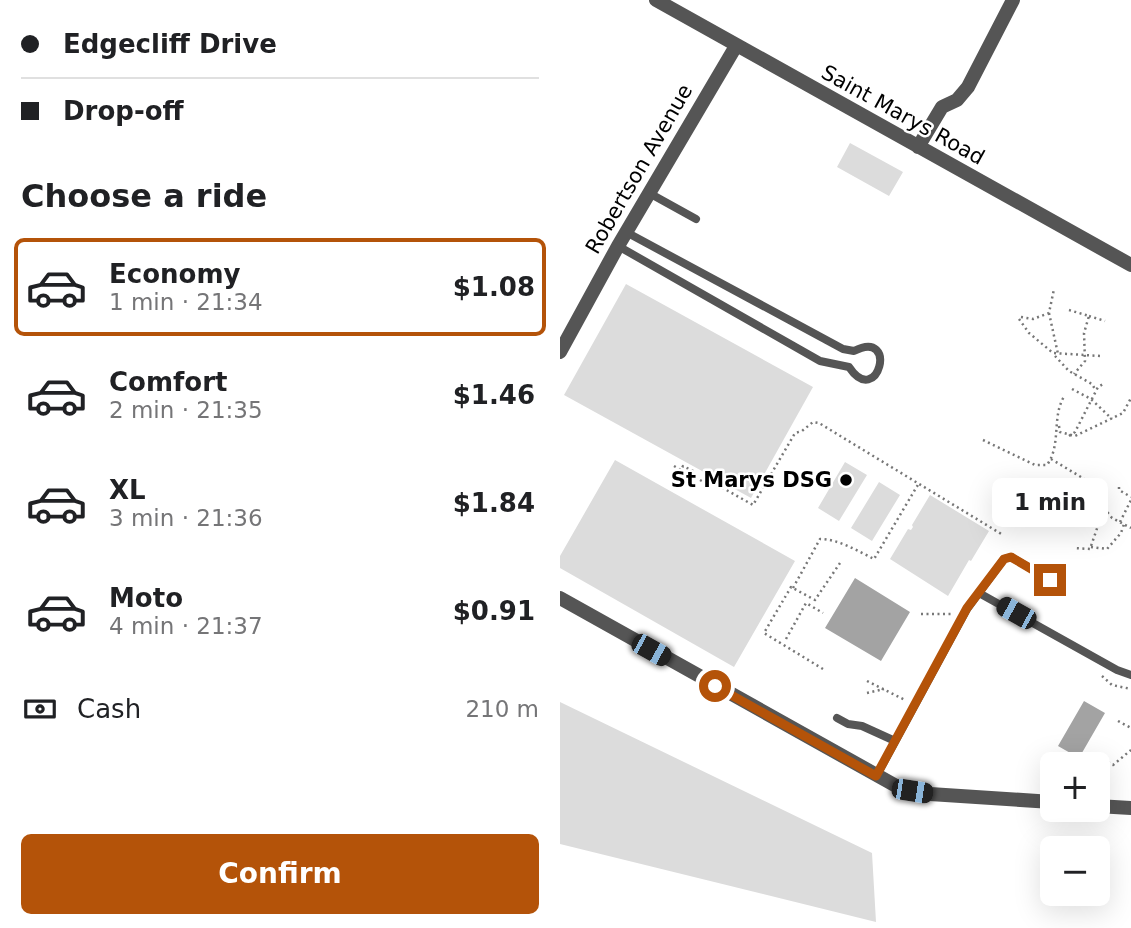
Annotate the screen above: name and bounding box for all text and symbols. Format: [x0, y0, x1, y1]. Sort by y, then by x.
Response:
text: Edgecliff Drive [63, 29, 277, 59]
street label: Saint Marys Road [817, 60, 989, 170]
street label: Robertson Avenue [581, 80, 697, 258]
text: Drop-off [63, 96, 184, 126]
text: Choose a ride [21, 177, 267, 215]
icon: car [25, 256, 88, 319]
text: Economy [109, 259, 240, 289]
text: $1.08 [453, 272, 535, 302]
text: 1 min · 21:34 [109, 289, 263, 315]
icon: car [25, 364, 88, 427]
text: Comfort [109, 367, 227, 397]
text: $1.46 [453, 380, 535, 410]
text: 2 min · 21:35 [109, 397, 263, 423]
place label: St Marys DSG [671, 468, 832, 492]
icon: car [25, 472, 88, 535]
marker: St Marys DSG [838, 472, 854, 488]
text: XL [109, 475, 146, 505]
callout: 1 min [992, 478, 1108, 528]
text: $1.84 [453, 488, 535, 518]
text: 1 min [1014, 489, 1086, 515]
text: 3 min · 21:36 [109, 505, 263, 531]
route end [1034, 564, 1066, 596]
icon: car [25, 580, 88, 643]
text: Moto [109, 583, 183, 613]
car [993, 594, 1040, 632]
text: $0.91 [453, 596, 535, 626]
text: 4 min · 21:37 [109, 613, 263, 639]
car [628, 631, 675, 669]
route start [699, 670, 731, 702]
icon: cash [21, 690, 59, 728]
text: Cash [77, 694, 141, 724]
text: 210 m [465, 696, 539, 722]
map controls [1040, 752, 1110, 906]
button: + [1040, 752, 1110, 822]
car [890, 777, 935, 805]
button: Confirm [21, 834, 539, 914]
button: − [1040, 836, 1110, 906]

